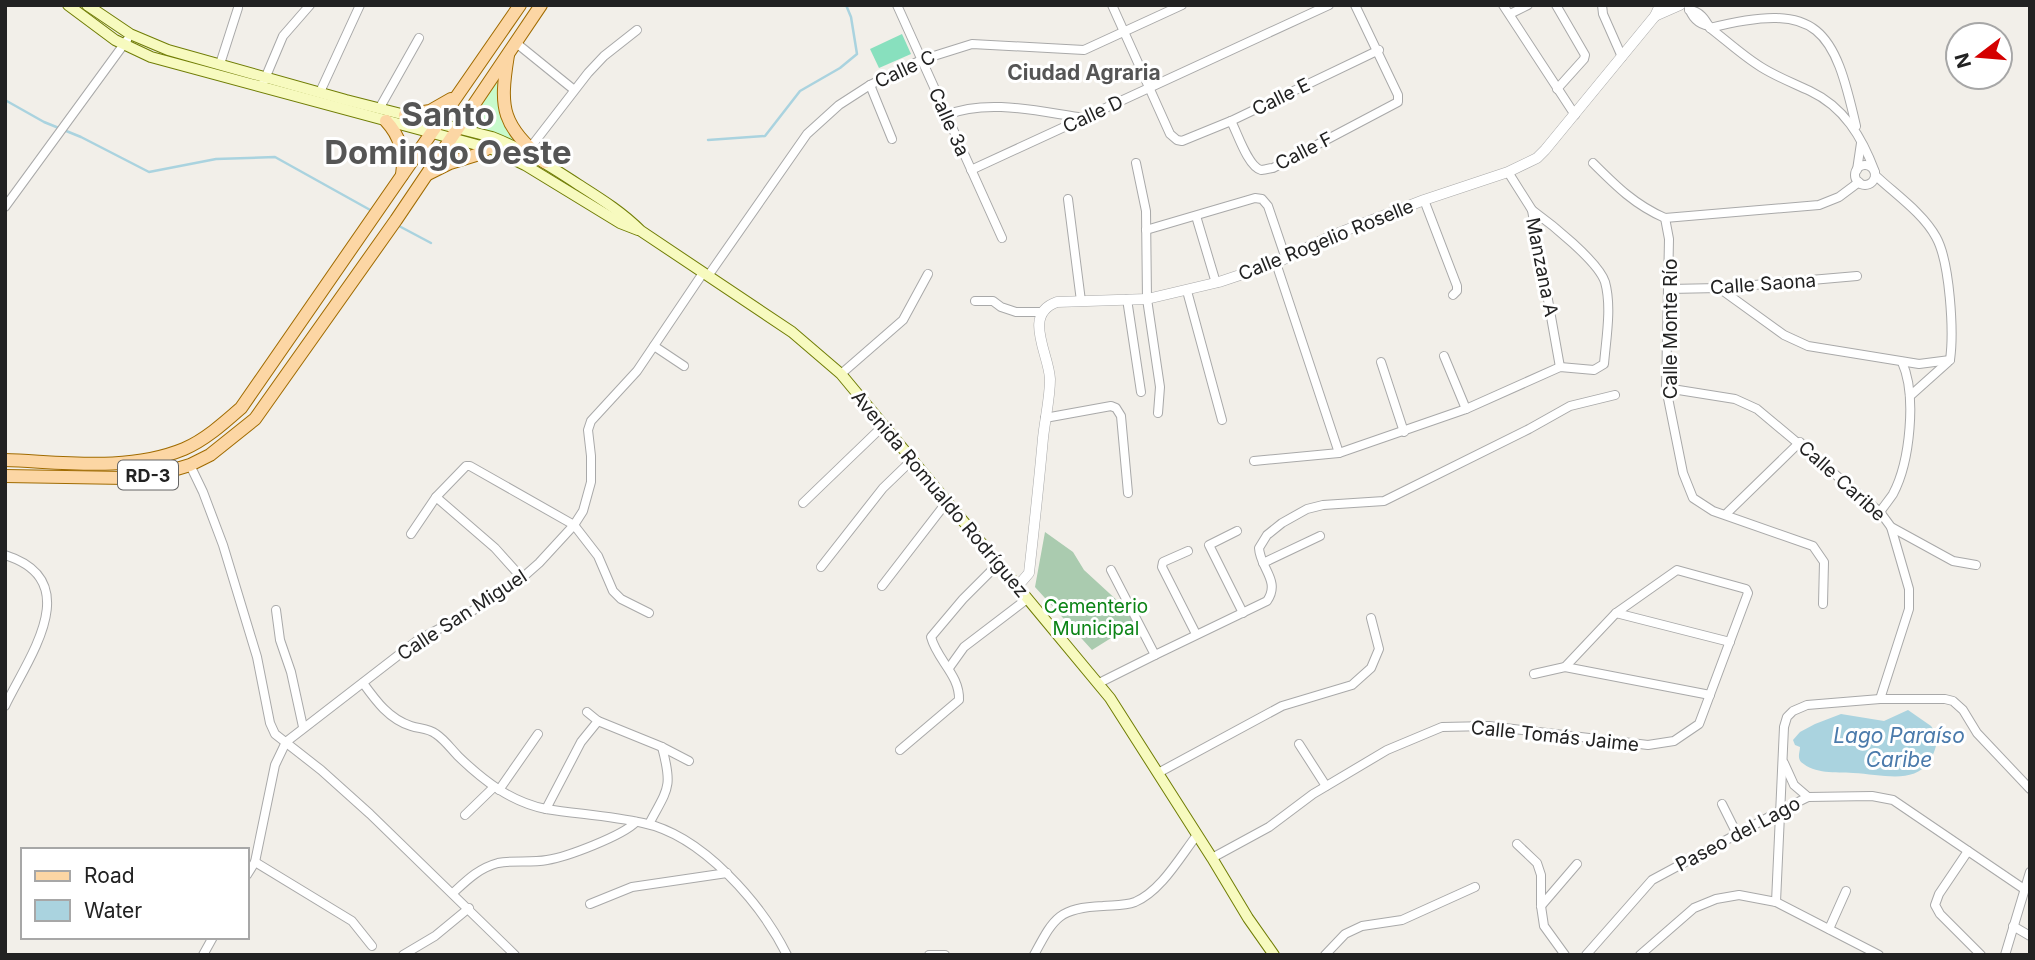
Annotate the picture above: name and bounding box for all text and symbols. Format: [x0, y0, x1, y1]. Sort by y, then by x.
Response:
north arrow [1944, 21, 2014, 91]
street label: Calle C [871, 45, 939, 93]
text: N [1950, 50, 1976, 71]
district label: Ciudad Agraria [1007, 60, 1161, 85]
street label: Calle E [1248, 73, 1314, 121]
street label: Calle 3a [924, 84, 974, 160]
street label: Calle D [1059, 90, 1127, 138]
district label: Santo Domingo Oeste [324, 94, 572, 172]
street label: Calle F [1271, 127, 1337, 175]
street label: Calle Rogelio Roselle [1235, 194, 1417, 286]
street label: Manzana A [1521, 215, 1563, 319]
street label: Calle Monte Río [1659, 259, 1682, 399]
street label: Calle Saona [1709, 269, 1817, 299]
street label: Avenida Romualdo Rodríguez [847, 386, 1033, 602]
street label: Calle Caribe [1794, 436, 1890, 526]
road number: RD-3 [118, 461, 178, 490]
street label: Calle San Miguel [393, 565, 531, 665]
park label: Cementerio Municipal [1044, 595, 1148, 640]
street label: Calle Tomás Jaime [1470, 716, 1640, 756]
water label: Lago Paraíso Caribe [1833, 723, 1965, 772]
street label: Paseo del Lago [1672, 792, 1804, 876]
legend [21, 848, 248, 939]
text: Road [84, 863, 135, 888]
text: Water [84, 898, 142, 923]

